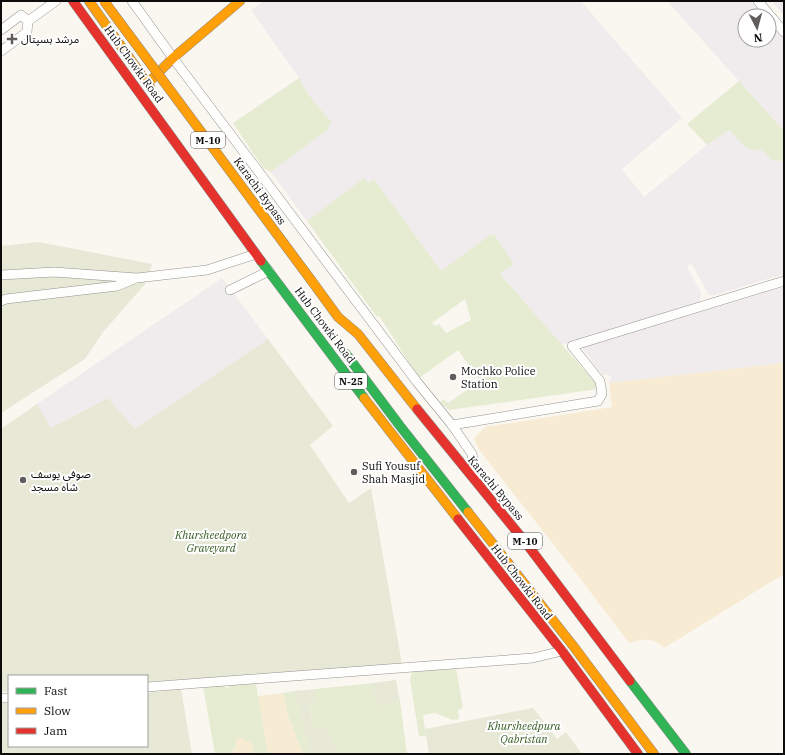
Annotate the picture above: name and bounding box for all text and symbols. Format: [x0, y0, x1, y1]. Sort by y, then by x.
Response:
north arrow [737, 8, 777, 48]
street label: Hub Chowki Road [101, 23, 167, 106]
text: N [753, 31, 763, 45]
place label: مرشد ہسپتال [21, 32, 79, 47]
marker: مرشد ہسپتال [6, 33, 18, 45]
road number: M-10 [191, 132, 225, 148]
street label: Karachi Bypass [231, 155, 289, 227]
street label: Hub Chowki Road [292, 284, 358, 366]
place label: Mochko Police Station [461, 364, 536, 391]
marker: Mochko Police Station [448, 372, 458, 382]
road number: N-25 [335, 373, 367, 389]
street label: Karachi Bypass [465, 453, 527, 523]
place label: Sufi Yousuf Shah Masjid [362, 459, 426, 486]
place label: صوفی یوسف شاہ مسجد [31, 467, 91, 494]
marker: Sufi Yousuf Shah Masjid [349, 467, 359, 477]
marker: صوفی یوسف شاہ مسجد [18, 475, 28, 485]
park label: Khursheedpora Graveyard [174, 528, 247, 555]
road number: M-10 [508, 533, 542, 549]
street label: Hub Chowki Road [488, 541, 556, 623]
legend [8, 675, 148, 747]
text: Fast [44, 683, 68, 698]
text: Slow [44, 703, 71, 718]
park label: Khursheedpura Qabristan [487, 719, 560, 746]
text: Jam [44, 723, 68, 738]

